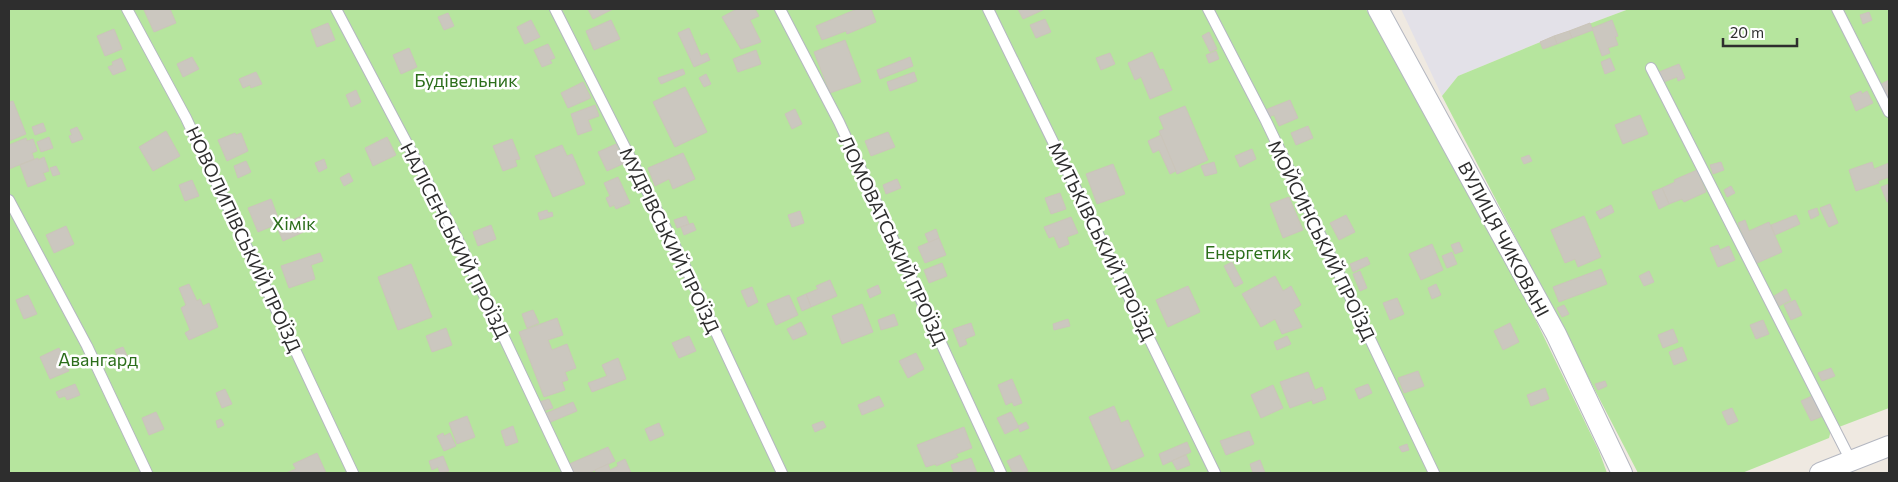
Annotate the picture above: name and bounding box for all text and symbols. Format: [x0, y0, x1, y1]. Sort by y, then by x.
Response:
scale bar [1723, 15, 1797, 47]
text: 20 m [1730, 23, 1764, 41]
park label: Будівельник [414, 69, 518, 91]
street label: НОВОЛИПІВСЬКИЙ ПРОЇЗД [182, 123, 306, 355]
street label: ЛОМОВАТСЬКИЙ ПРОЇЗД [835, 132, 951, 348]
street label: МОЙСИНСЬКИЙ ПРОЇЗД [1264, 136, 1380, 344]
street label: МИТЬКІВСЬКИЙ ПРОЇЗД [1044, 138, 1160, 344]
street label: НАЛІСЕНСЬКИЙ ПРОЇЗД [396, 139, 514, 341]
street label: МУДРІВСЬКИЙ ПРОЇЗД [615, 144, 725, 336]
street label: ВУЛИЦЯ ЧИКОВАНІ [1454, 158, 1554, 320]
park label: Хімік [272, 212, 316, 234]
park label: Енергетик [1205, 241, 1292, 263]
park label: Авангард [58, 348, 138, 370]

